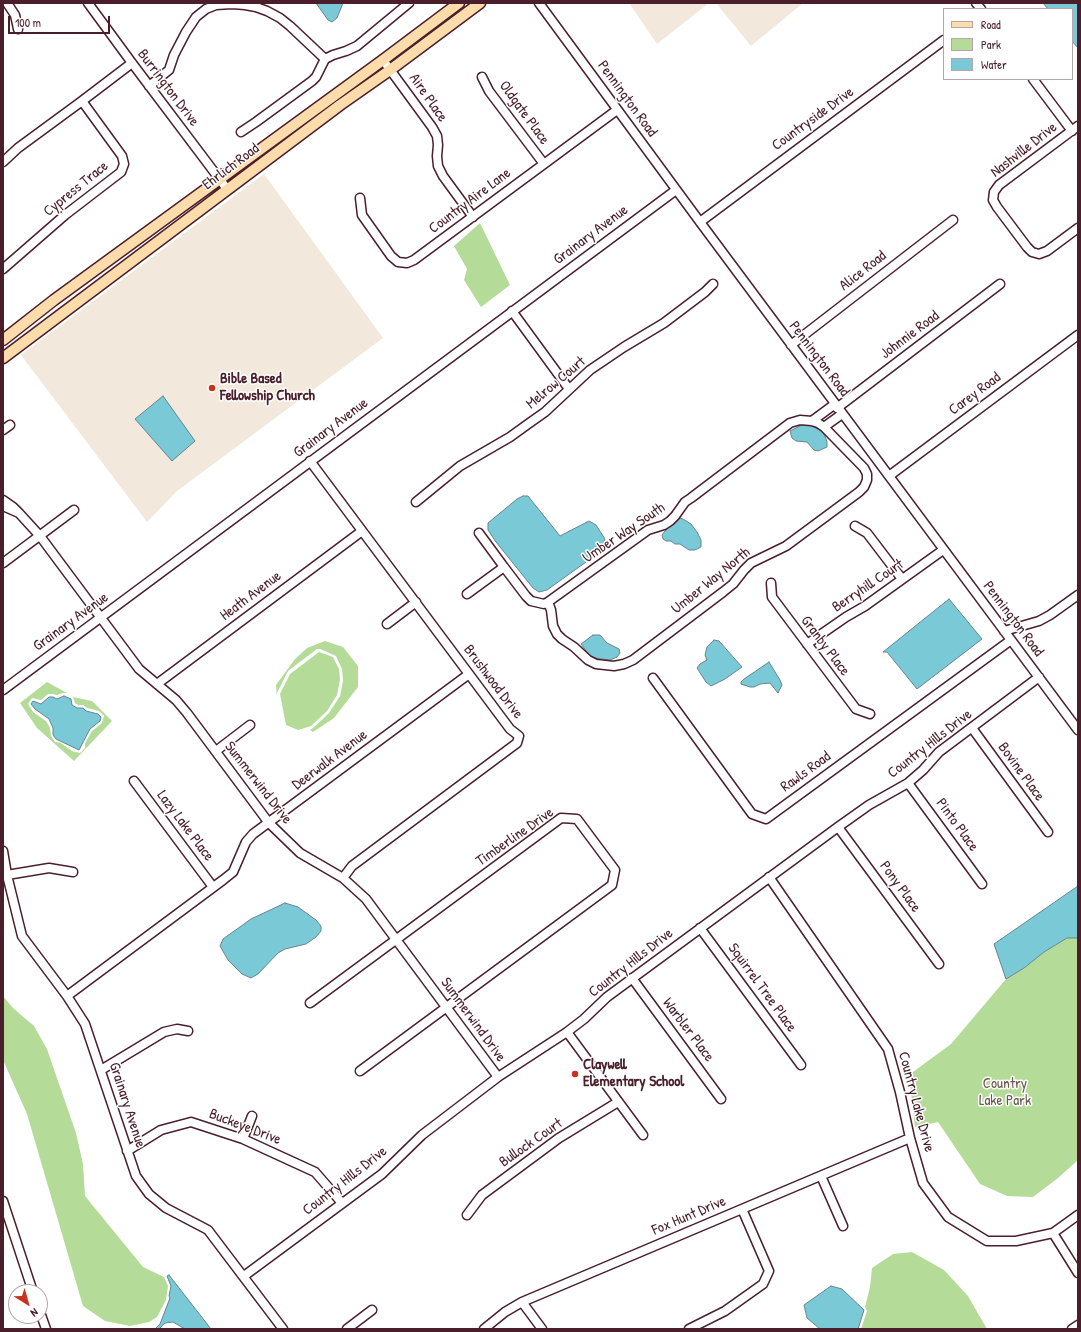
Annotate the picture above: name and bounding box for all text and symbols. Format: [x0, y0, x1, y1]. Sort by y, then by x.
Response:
scale bar [10, 8, 112, 34]
legend [943, 8, 1073, 80]
text: 100 m [15, 14, 41, 31]
text: Road [981, 16, 1001, 33]
text: Park [981, 36, 1001, 53]
street label: Burrington Drive [133, 46, 203, 130]
text: Water [981, 56, 1007, 73]
street label: Pennington Road [593, 57, 661, 141]
street label: Aire Place [405, 70, 451, 126]
street label: Oldgate Place [495, 78, 553, 148]
street label: Countryside Drive [768, 83, 858, 155]
street label: Nashville Drive [987, 118, 1061, 182]
street label: Ehrlich Road [199, 140, 263, 194]
street label: Cypress Trace [40, 157, 112, 221]
street label: Country Aire Lane [426, 164, 514, 238]
street label: Grainary Avenue [550, 201, 632, 269]
street label: Alice Road [836, 247, 890, 295]
street label: Johnnie Road [877, 307, 943, 363]
street label: Pennington Road [785, 318, 853, 400]
street label: Melrow Court [523, 353, 589, 413]
street label: Carey Road [946, 369, 1004, 419]
place label: Bible Based Fellowship Church [220, 370, 315, 405]
marker: Bible Based Fellowship Church [207, 383, 217, 393]
street label: Grainary Avenue [290, 394, 372, 462]
street label: Umber Way South [580, 499, 668, 567]
street label: Umber Way North [668, 544, 754, 618]
street label: Berryhill Court [829, 556, 907, 616]
street label: Heath Avenue [217, 567, 285, 625]
street label: Pennington Road [979, 578, 1047, 660]
street label: Grainary Avenue [30, 589, 112, 655]
street label: Granby Place [797, 612, 853, 680]
street label: Brushwood Drive [459, 641, 527, 723]
street label: Country Hills Drive [884, 705, 976, 783]
street label: Deerwalk Avenue [289, 726, 371, 794]
street label: Summerwind Drive [220, 738, 296, 828]
street label: Bovine Place [994, 739, 1048, 805]
street label: Rawls Road [777, 748, 835, 796]
street label: Lazy Lake Place [153, 787, 217, 865]
street label: Pinto Place [932, 795, 982, 855]
street label: Timberline Drive [473, 804, 557, 870]
street label: Pony Place [875, 858, 925, 916]
street label: Country Hills Drive [585, 924, 677, 1002]
street label: Squirrel Tree Place [724, 940, 800, 1036]
street label: Summerwind Drive [436, 974, 510, 1066]
street label: Warbler Place [658, 995, 718, 1065]
street label: Country Lake Drive [894, 1050, 938, 1154]
place label: Claywell Elementary School [583, 1056, 684, 1091]
street label: Grainary Avenue [105, 1060, 149, 1150]
marker: Claywell Elementary School [570, 1069, 580, 1079]
park label: Country Lake Park [979, 1075, 1031, 1110]
street label: Buckeye Drive [206, 1105, 284, 1149]
street label: Bullock Court [496, 1115, 566, 1171]
street label: Country Hills Drive [299, 1142, 391, 1220]
street label: Fox Hunt Drive [649, 1192, 729, 1240]
north arrow [8, 1284, 48, 1324]
text: N [28, 1305, 41, 1320]

